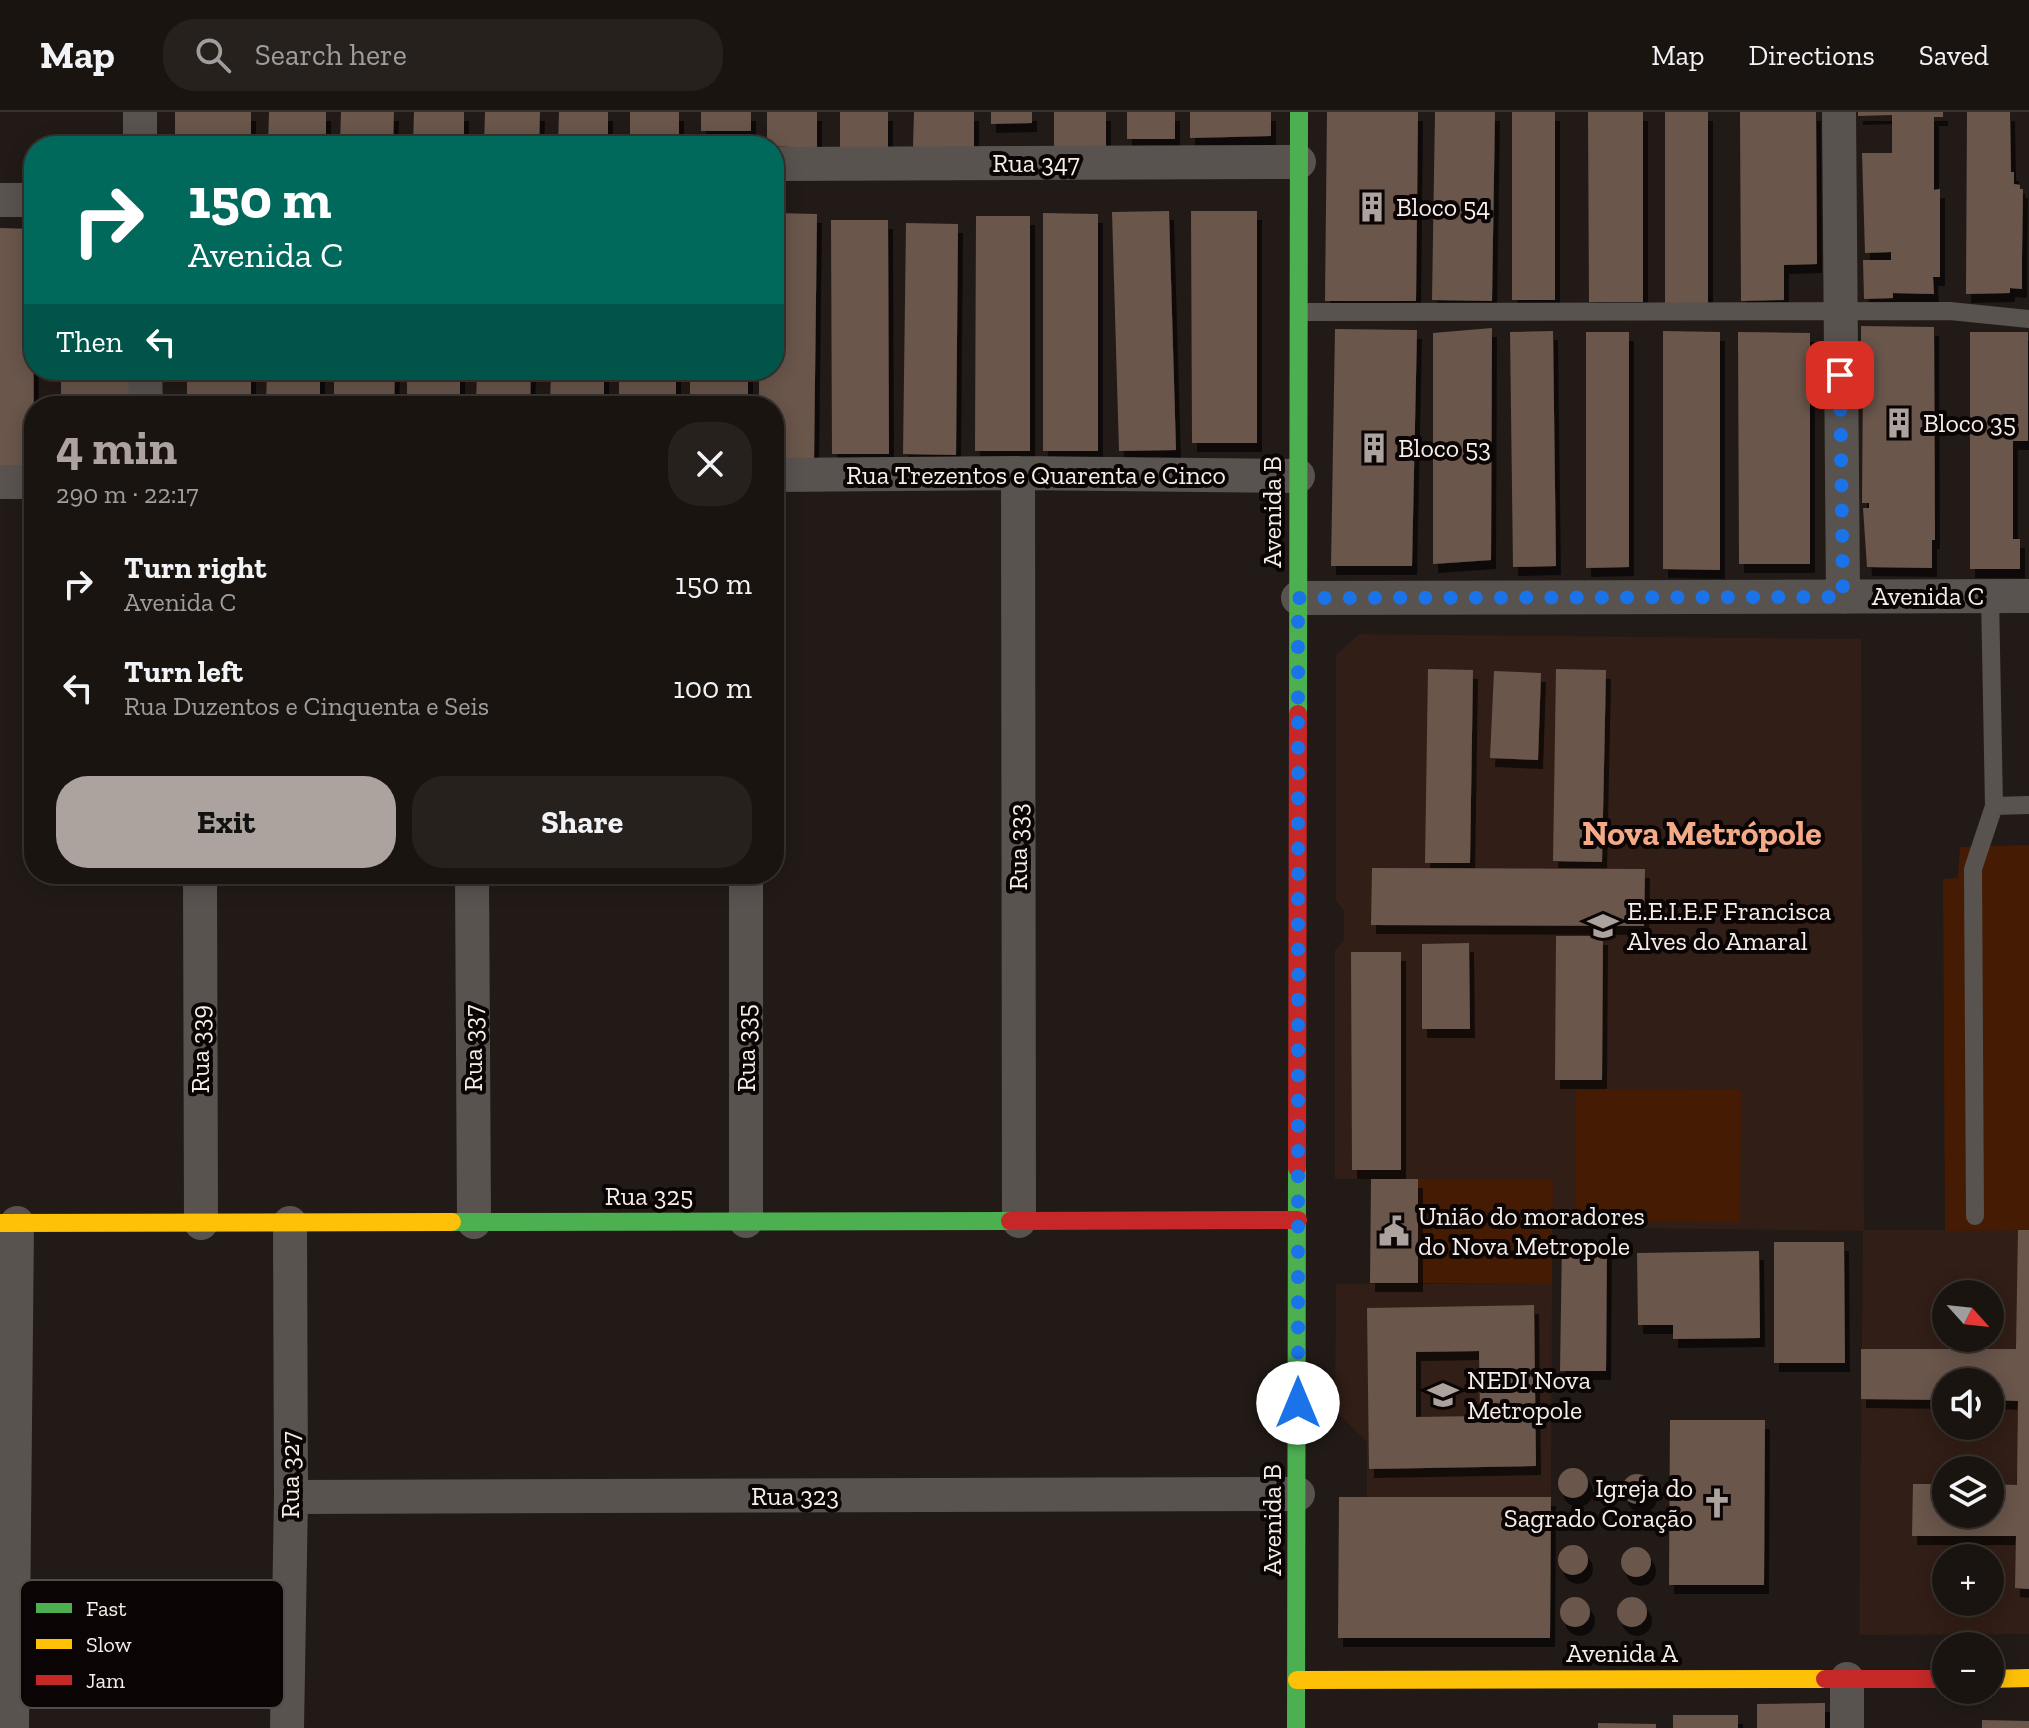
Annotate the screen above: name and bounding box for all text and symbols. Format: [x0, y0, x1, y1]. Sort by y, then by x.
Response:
search box [163, 19, 723, 91]
text: Map [40, 32, 115, 78]
icon: search [191, 33, 235, 77]
text: Search here [255, 37, 407, 73]
text: Map [1651, 39, 1704, 72]
text: Directions [1748, 39, 1875, 72]
text: Saved [1919, 39, 1989, 72]
street label: Rua 347 [992, 147, 1080, 179]
text: 150 m [188, 165, 332, 232]
icon: right [56, 168, 160, 272]
building icon: Bloco 54 [1355, 190, 1389, 224]
place label: Bloco 54 [1396, 191, 1490, 223]
text: Avenida C [188, 233, 344, 276]
icon: left [139, 320, 183, 364]
text: Then [56, 324, 123, 360]
pin [1806, 341, 1874, 409]
icon: arrive [1818, 353, 1862, 397]
building icon: Bloco 35 [1882, 406, 1916, 440]
place label: Bloco 35 [1923, 407, 2016, 439]
text: 4 min [56, 419, 177, 476]
button: close [668, 422, 752, 506]
building icon: Bloco 53 [1357, 431, 1391, 465]
place label: Bloco 53 [1398, 432, 1491, 464]
street label: Avenida B [1256, 456, 1288, 568]
street label: Rua Trezentos e Quarenta e Cinco [846, 459, 1226, 491]
text: 290 m · 22:17 [56, 478, 198, 510]
text: Turn right [124, 550, 266, 586]
icon: right [56, 562, 100, 606]
text: 150 m [675, 566, 752, 602]
street label: Avenida C [1872, 580, 1984, 612]
text: Avenida C [124, 586, 236, 618]
text: Turn left [124, 654, 243, 690]
icon: left [56, 666, 100, 710]
text: 100 m [673, 670, 752, 706]
text: Rua Duzentos e Cinquenta e Seis [124, 690, 489, 722]
button: Exit [56, 776, 396, 868]
button: Share [412, 776, 752, 868]
street label: Rua 333 [1002, 803, 1034, 891]
district label: Nova Metrópole [1582, 813, 1822, 854]
place label: E.E.I.E.F Francisca Alves do Amaral [1627, 895, 1832, 957]
school or university icon: E.E.I.E.F Francisca Alves do Amaral [1586, 909, 1620, 943]
street label: Rua 335 [730, 1004, 762, 1092]
street label: Rua 339 [184, 1005, 216, 1093]
street label: Rua 337 [457, 1005, 489, 1091]
street label: Rua 325 [605, 1180, 693, 1212]
place label: União do moradores do Nova Metropole [1418, 1200, 1645, 1262]
public building icon: União do moradores do Nova Metropole [1377, 1214, 1411, 1248]
north arrow [1932, 1280, 2004, 1352]
map controls [1932, 1280, 2004, 1704]
position arrow [1256, 1361, 1340, 1445]
place label: NEDI Nova Metropole [1467, 1364, 1592, 1426]
button: sound [1932, 1368, 2004, 1440]
school or university icon: NEDI Nova Metropole [1426, 1378, 1460, 1412]
street label: Rua 327 [274, 1431, 306, 1519]
button: layers [1932, 1456, 2004, 1528]
street label: Avenida B [1256, 1464, 1288, 1576]
place label: Igreja do Sagrado Coração [1504, 1472, 1693, 1534]
street label: Rua 323 [751, 1480, 839, 1512]
church icon: Igreja do Sagrado Coração [1700, 1486, 1734, 1520]
button: + [1932, 1544, 2004, 1616]
legend [20, 1580, 284, 1708]
text: Fast [86, 1595, 127, 1622]
text: Slow [86, 1631, 132, 1658]
button: − [1932, 1632, 2004, 1704]
street label: Avenida A [1566, 1637, 1679, 1669]
text: Jam [86, 1667, 125, 1694]

